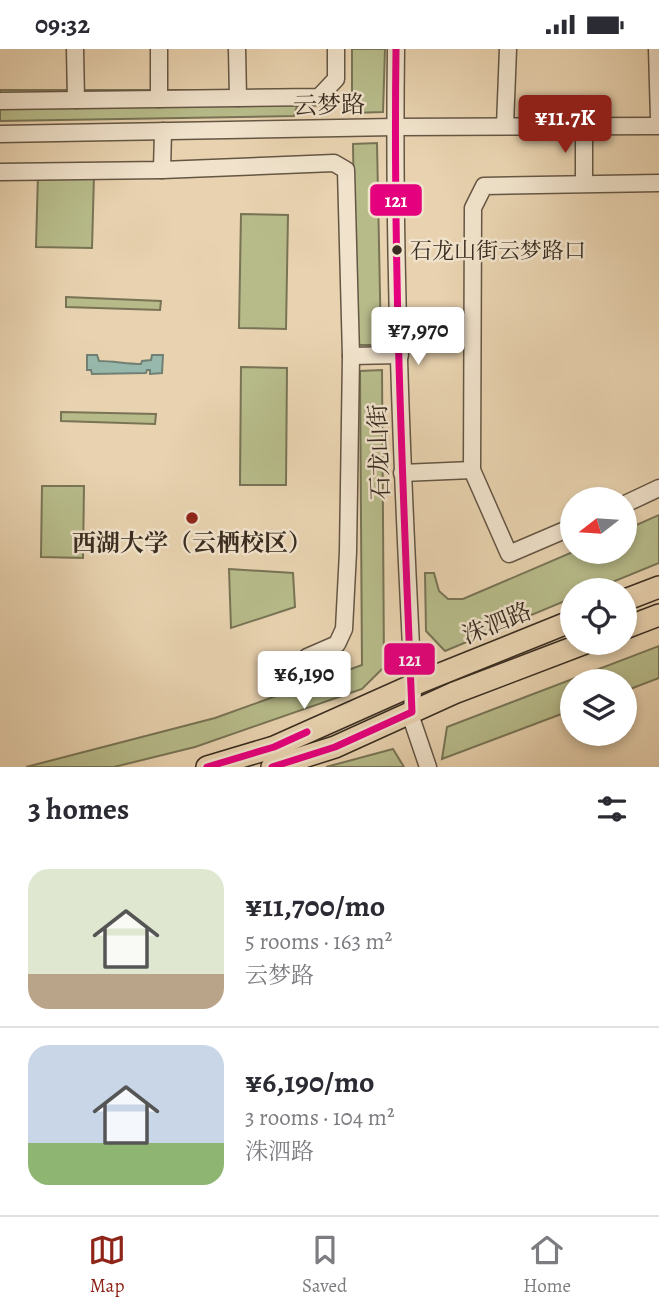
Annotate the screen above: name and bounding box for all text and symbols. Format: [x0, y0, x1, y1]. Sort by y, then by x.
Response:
text: 09:32 [35, 7, 90, 42]
street label: 云梦路 [293, 88, 365, 122]
pin: ¥11.7K [508, 95, 622, 155]
text: ¥11.7K [535, 102, 595, 133]
line badge: 121 [369, 183, 423, 217]
text: 121 [385, 188, 408, 214]
place label: 石龙山街云梦路口 [410, 236, 586, 266]
marker: 石龙山街云梦路口 [390, 243, 404, 257]
pin: ¥7,970 [361, 307, 475, 367]
text: ¥7,970 [387, 314, 449, 345]
street label: 石龙山街 [361, 403, 397, 501]
north arrow [560, 487, 637, 563]
map controls [560, 487, 637, 746]
marker: 西湖大学（云栖校区） [184, 510, 200, 526]
place label: 西湖大学（云栖校区） [72, 527, 312, 559]
button: locate [560, 578, 637, 655]
street label: 洙泗路 [458, 595, 536, 651]
line badge: 121 [383, 642, 436, 676]
text: 121 [399, 647, 422, 673]
pin: ¥6,190 [247, 651, 361, 711]
text: ¥6,190 [274, 658, 334, 689]
button: layers [560, 669, 637, 746]
text: 3 homes [28, 789, 129, 829]
icon: filters [593, 790, 631, 828]
text: ¥11,700/mo [245, 886, 385, 926]
icon: home [84, 897, 168, 981]
text: 5 rooms · 163 m² [245, 926, 392, 957]
text: 云梦路 [245, 960, 314, 991]
text: ¥6,190/mo [245, 1062, 375, 1102]
icon: home [84, 1073, 168, 1157]
text: 3 rooms · 104 m² [245, 1102, 394, 1133]
text: 洙泗路 [245, 1136, 314, 1167]
tab: Map [88, 1231, 126, 1299]
tab: Saved [302, 1231, 347, 1299]
tab: Home [523, 1231, 571, 1299]

